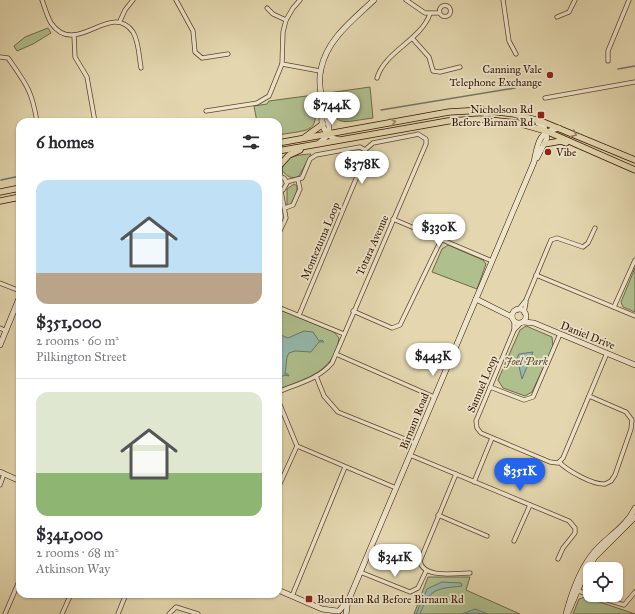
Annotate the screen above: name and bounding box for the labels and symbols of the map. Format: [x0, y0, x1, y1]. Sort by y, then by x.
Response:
place label: Canning Vale Telephone Exchange [449, 63, 542, 89]
marker: Canning Vale Telephone Exchange [545, 70, 555, 80]
pin: $744K [304, 92, 360, 126]
place label: Nicholson Rd Before Birnam Rd [451, 103, 533, 129]
marker: Nicholson Rd Before Birnam Rd [536, 110, 546, 120]
one-way arrow [390, 119, 396, 127]
one-way arrow [570, 129, 578, 137]
place label: Vibe [555, 146, 577, 159]
marker: Vibe [543, 147, 553, 157]
pin: $378K [334, 151, 390, 185]
street label: Montezuma Loop [298, 200, 343, 282]
street label: Totara Avenue [353, 213, 392, 278]
pin: $330K [411, 214, 467, 248]
street label: Daniel Drive [559, 319, 617, 352]
pin: $443K [405, 343, 461, 377]
street label: Samuel Loop [465, 353, 501, 415]
park label: Joel Park [503, 355, 548, 368]
street label: Birnam Road [397, 390, 432, 451]
pin: $351K [492, 458, 548, 492]
pin: $341K [367, 544, 423, 578]
place label: Boardman Rd Before Birnam Rd [317, 593, 464, 606]
marker: Boardman Rd Before Birnam Rd [304, 594, 314, 604]

